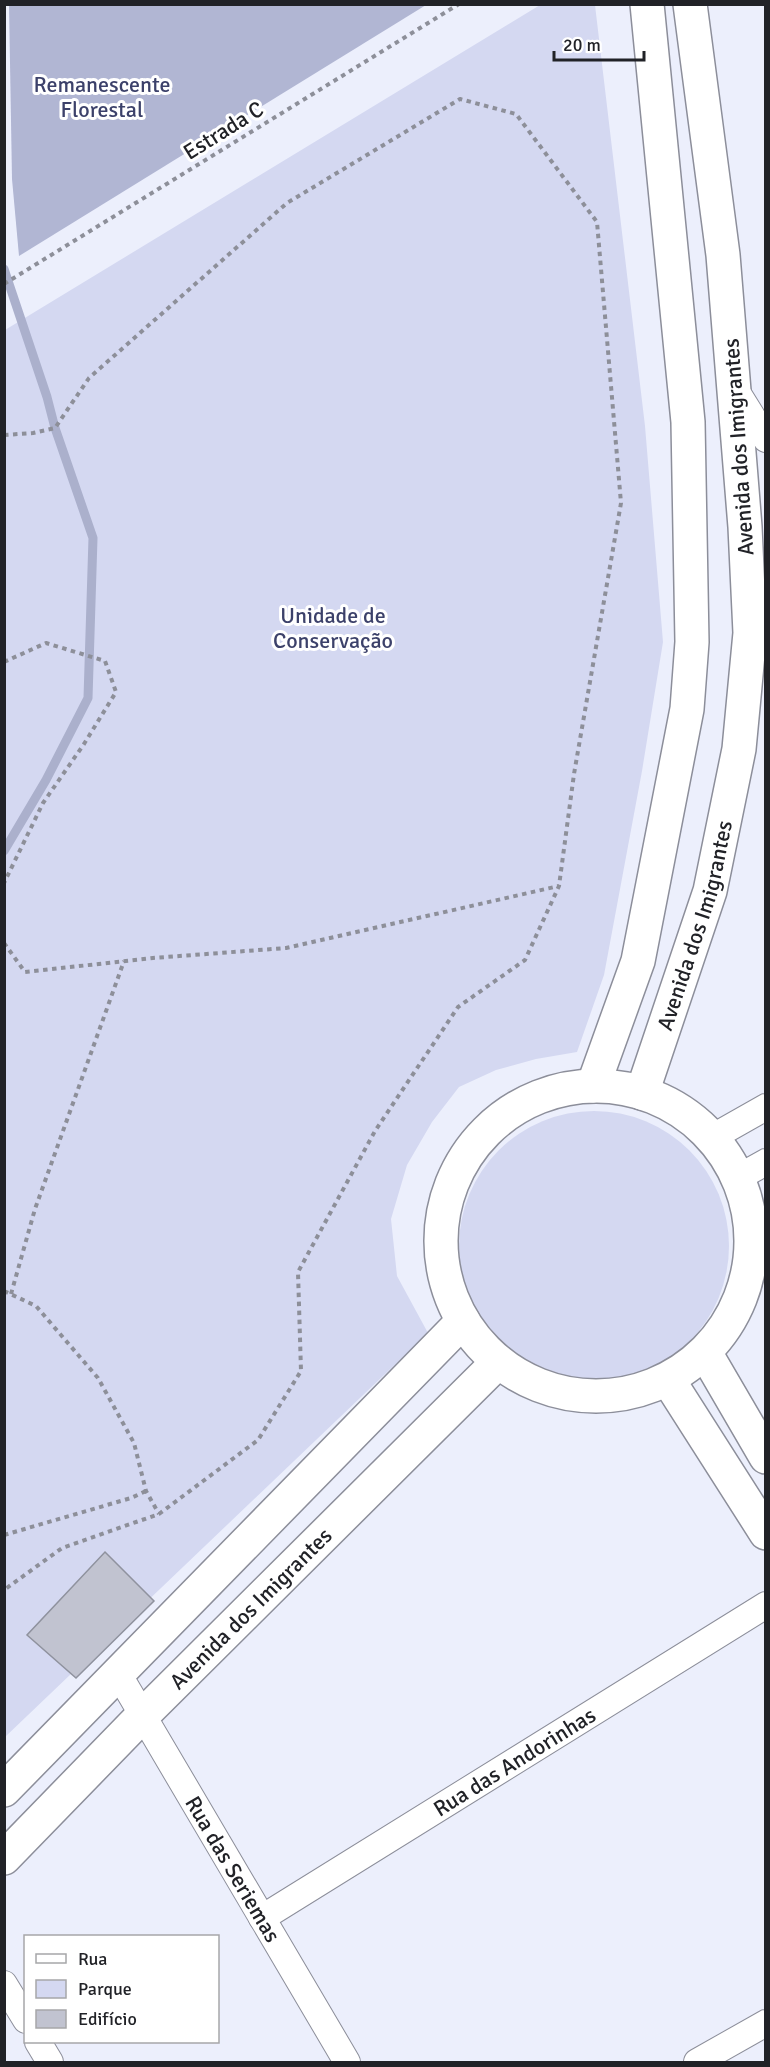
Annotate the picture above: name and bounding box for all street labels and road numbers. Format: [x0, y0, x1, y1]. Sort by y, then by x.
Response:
street label: Estrada C [178, 95, 268, 166]
street label: Avenida dos Imigrantes [717, 337, 760, 557]
street label: Avenida dos Imigrantes [651, 818, 738, 1034]
street label: Avenida dos Imigrantes [164, 1522, 338, 1695]
street label: Rua das Andorinhas [428, 1701, 601, 1822]
street label: Rua das Seriemas [179, 1791, 286, 1947]

